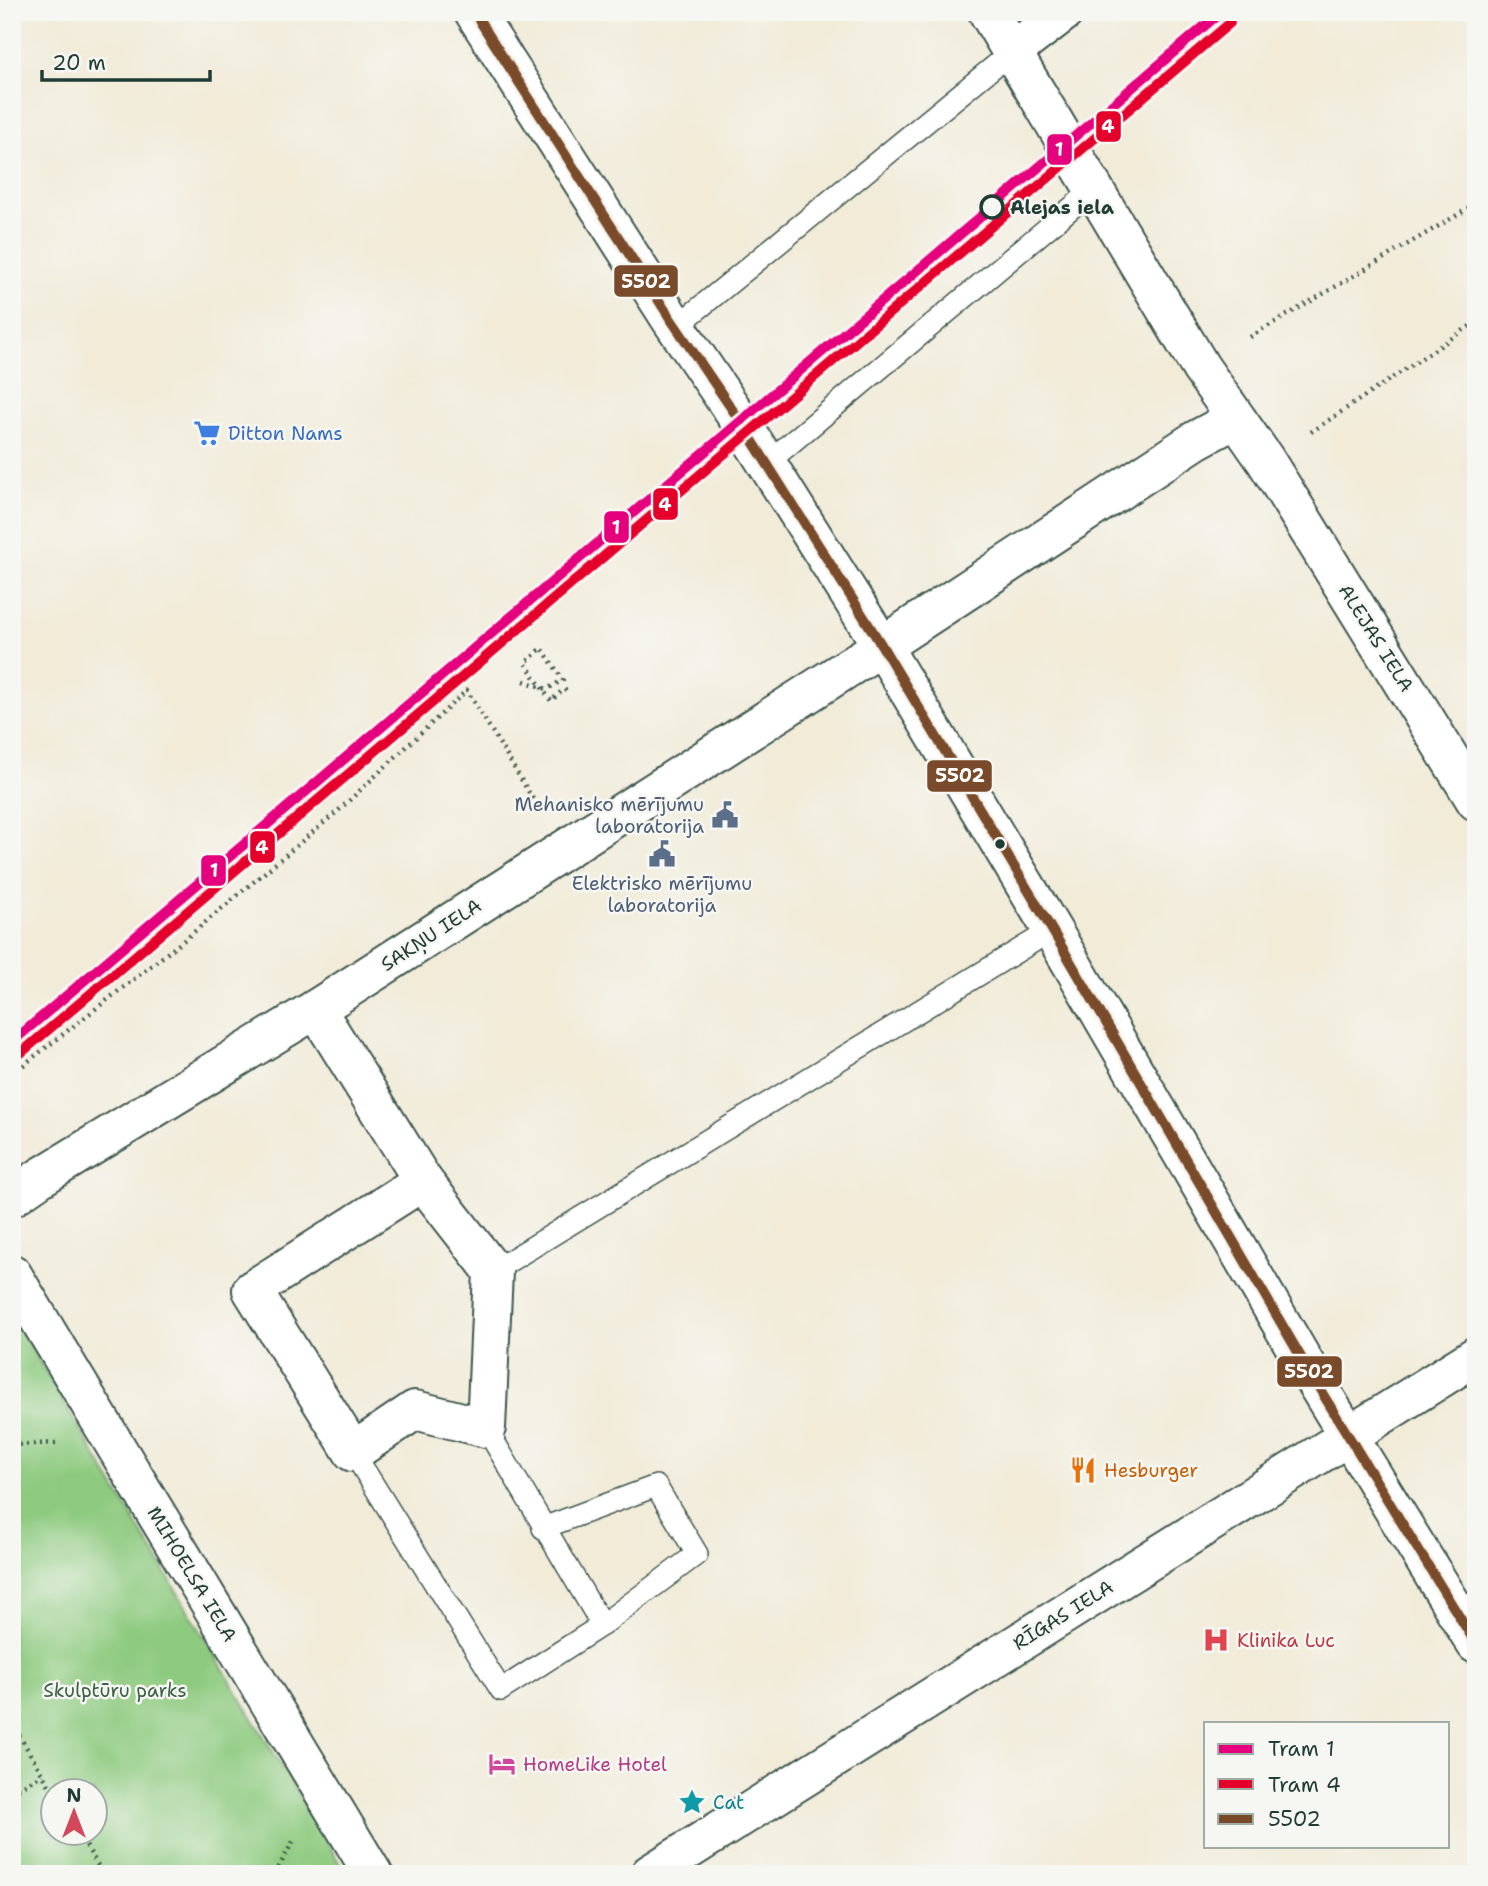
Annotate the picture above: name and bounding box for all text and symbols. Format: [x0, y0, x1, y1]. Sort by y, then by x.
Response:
scale bar [42, 38, 210, 82]
text: 20 m [52, 49, 106, 77]
line badge: 4 [1095, 110, 1122, 143]
text: 4 [1101, 114, 1115, 139]
line badge: 1 [1046, 133, 1073, 166]
text: 1 [1055, 137, 1063, 162]
marker: Alejas iela [980, 195, 1004, 219]
place label: Alejas iela [1010, 195, 1114, 220]
line badge: 5502 [613, 264, 679, 298]
text: 5502 [621, 269, 671, 294]
supermarket icon: Ditton Nams [192, 418, 222, 448]
place label: Ditton Nams [228, 421, 343, 446]
line badge: 4 [652, 487, 679, 521]
text: 4 [658, 492, 672, 517]
line badge: 1 [603, 510, 630, 544]
text: 1 [612, 515, 620, 540]
street label: ALEJAS IELA [1333, 579, 1419, 697]
line badge: 5502 [926, 759, 993, 793]
text: 5502 [935, 763, 985, 788]
place label: Mehanisko mērījumu laboratorija [515, 792, 704, 839]
public building icon: Mehanisko mērījumu laboratorija [710, 800, 740, 830]
line badge: 4 [249, 830, 276, 864]
text: 4 [255, 835, 269, 860]
unlabelled marker [993, 837, 1007, 851]
public building icon: Elektrisko mērījumu laboratorija [647, 839, 677, 869]
line badge: 1 [200, 854, 227, 887]
text: 1 [210, 858, 218, 883]
place label: Elektrisko mērījumu laboratorija [572, 871, 752, 918]
street label: SAKŅU IELA [376, 893, 487, 978]
line badge: 5502 [1276, 1355, 1343, 1388]
text: 5502 [1284, 1359, 1334, 1384]
restaurant icon: Hesburger [1068, 1455, 1098, 1485]
place label: Hesburger [1104, 1458, 1198, 1483]
street label: MIHOELSA IELA [142, 1502, 242, 1647]
street label: RĪGAS IELA [1008, 1574, 1118, 1656]
hospital icon: Klinika Luc [1201, 1625, 1231, 1655]
place label: Klinika Luc [1237, 1628, 1335, 1653]
park label: Skulptūru parks [43, 1678, 187, 1703]
legend [1204, 1722, 1450, 1848]
text: Tram 1 [1268, 1735, 1335, 1763]
hotel icon: HomeLike Hotel [487, 1749, 517, 1779]
place label: HomeLike Hotel [523, 1752, 667, 1777]
text: Tram 4 [1268, 1771, 1341, 1799]
north arrow [38, 1778, 108, 1848]
text: N [66, 1783, 82, 1808]
place icon: Cat [677, 1787, 707, 1817]
place label: Cat [713, 1790, 744, 1815]
text: 5502 [1268, 1805, 1321, 1833]

